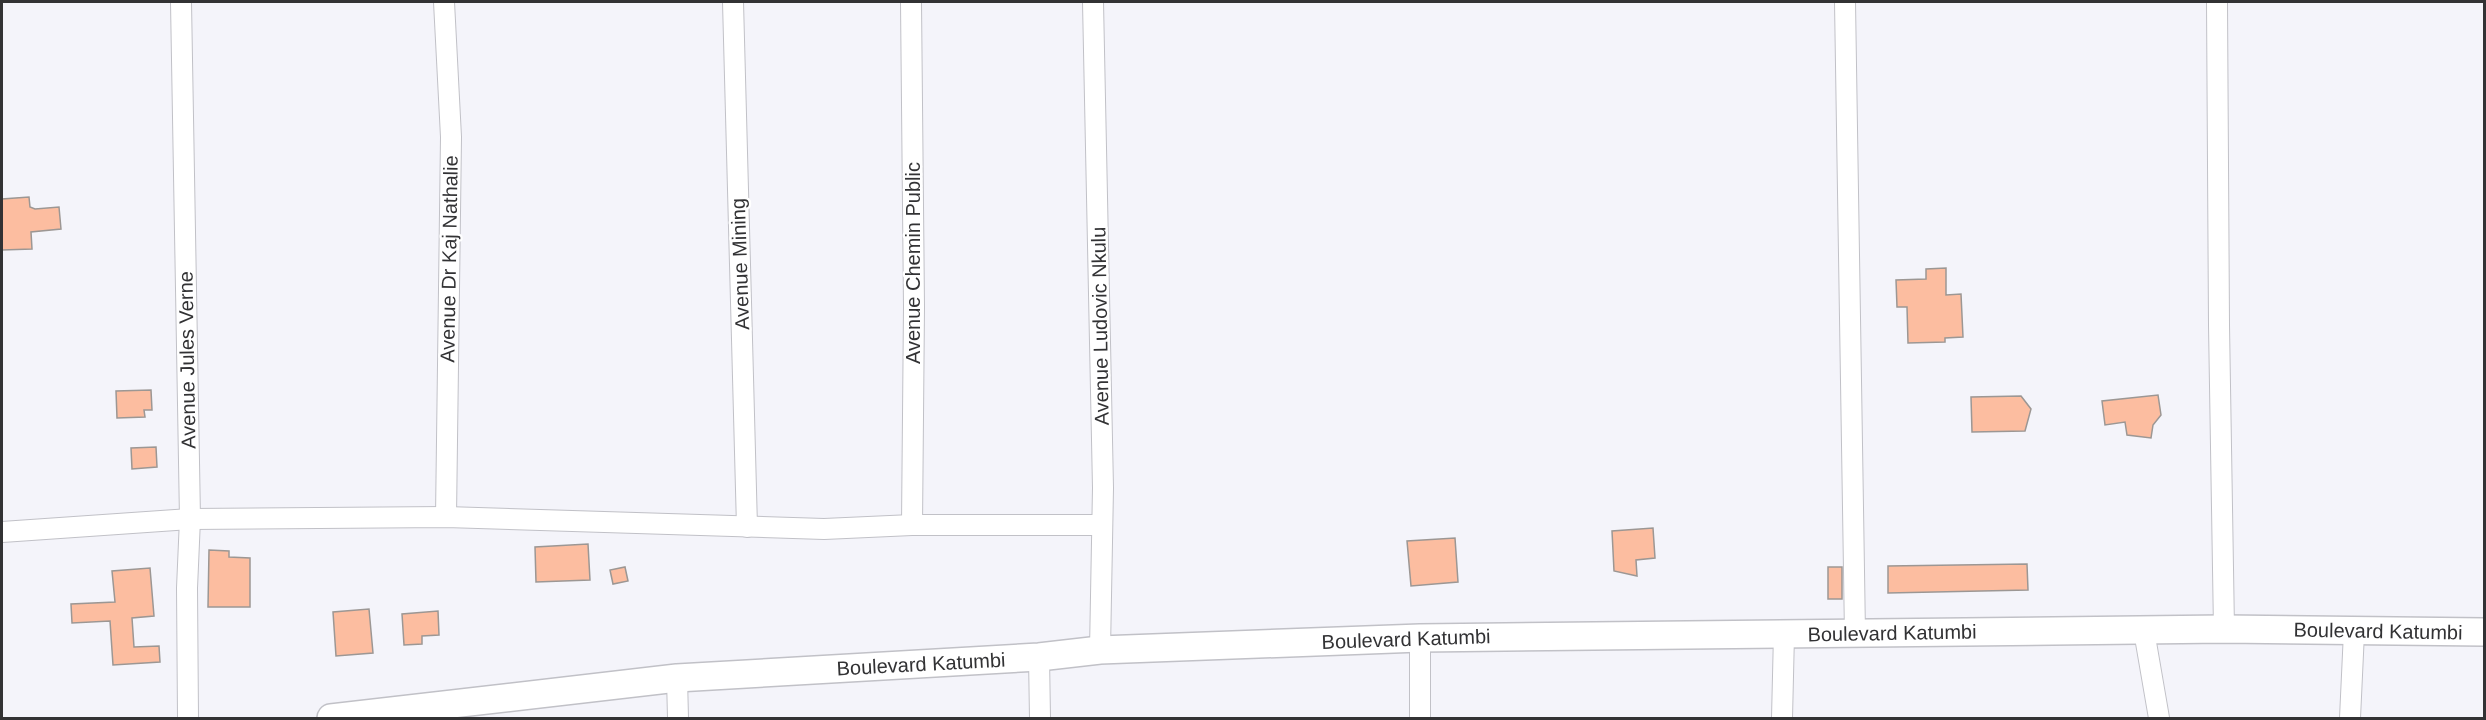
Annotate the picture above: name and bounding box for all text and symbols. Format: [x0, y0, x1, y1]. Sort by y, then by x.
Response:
street label: Avenue Dr Kaj Nathalie [436, 155, 462, 363]
street label: Avenue Chemin Public [902, 162, 924, 364]
street label: Avenue Mining [727, 198, 753, 330]
street label: Avenue Ludovic Nkulu [1087, 226, 1113, 426]
street label: Avenue Jules Verne [174, 271, 200, 449]
street label: Boulevard Katumbi [2293, 619, 2463, 643]
street label: Boulevard Katumbi [1807, 621, 1977, 645]
street label: Boulevard Katumbi [1321, 625, 1491, 653]
street label: Boulevard Katumbi [836, 649, 1006, 679]

